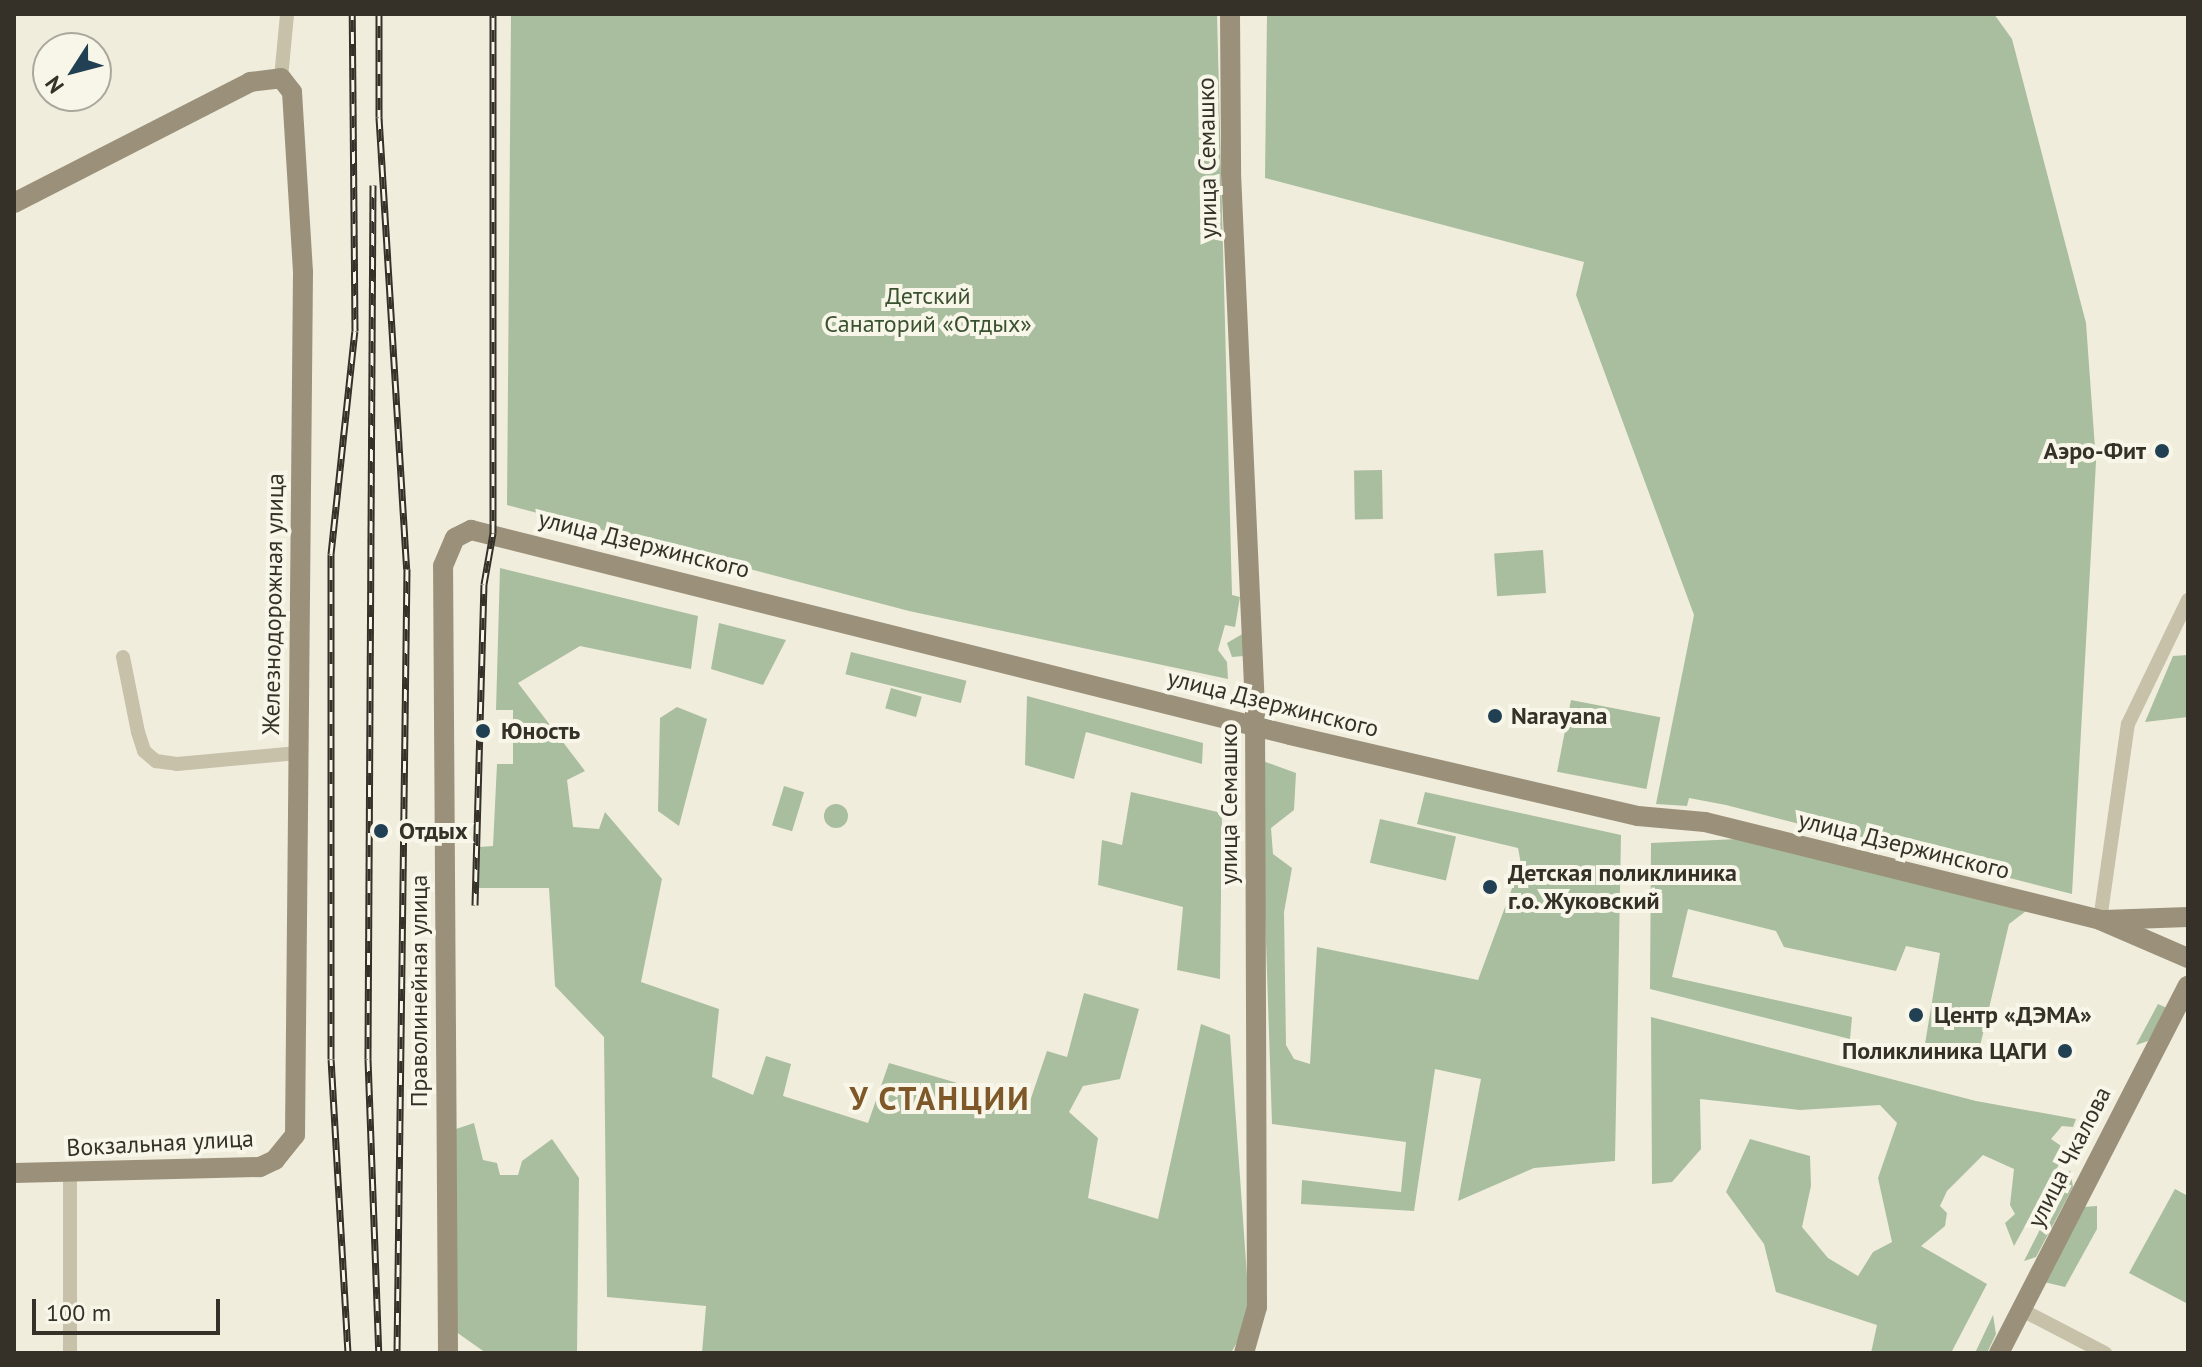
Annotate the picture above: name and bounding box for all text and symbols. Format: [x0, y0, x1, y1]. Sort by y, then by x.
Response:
north arrow [32, 32, 112, 112]
text: N [39, 71, 70, 99]
street label: улица Семашко [1191, 77, 1223, 239]
park label: Детский Санаторий «Отдых» [824, 282, 1032, 338]
place label: Аэро-Фит [2044, 437, 2146, 465]
marker: Аэро-Фит [2153, 442, 2171, 460]
street label: Железнодорожная улица [256, 473, 290, 735]
street label: улица Дзержинского [535, 504, 753, 584]
street label: улица Дзержинского [1164, 663, 1382, 743]
place label: Narayana [1511, 702, 1607, 730]
marker: Narayana [1486, 707, 1504, 725]
place label: Юность [501, 717, 580, 745]
marker: Юность [472, 720, 494, 742]
street label: улица Семашко [1215, 723, 1243, 885]
street label: улица Дзержинского [1795, 805, 2013, 885]
place label: Отдых [399, 817, 468, 845]
marker: Отдых [370, 820, 392, 842]
place label: Детская поликлиника г.о. Жуковский [1508, 859, 1737, 915]
street label: Праволинейная улица [405, 875, 433, 1107]
marker: Детская поликлиника г.о. Жуковский [1479, 876, 1501, 898]
place label: Центр «ДЭМА» [1934, 1001, 2092, 1029]
marker: Центр «ДЭМА» [1905, 1004, 1927, 1026]
place label: Поликлиника ЦАГИ [1842, 1037, 2047, 1065]
marker: Поликлиника ЦАГИ [2054, 1040, 2076, 1062]
district label: У СТАНЦИИ [849, 1079, 1031, 1117]
street label: улица Чкалова [2021, 1082, 2117, 1232]
street label: Вокзальная улица [65, 1124, 255, 1162]
scale bar [36, 1283, 224, 1333]
text: 100 m [46, 1297, 111, 1328]

